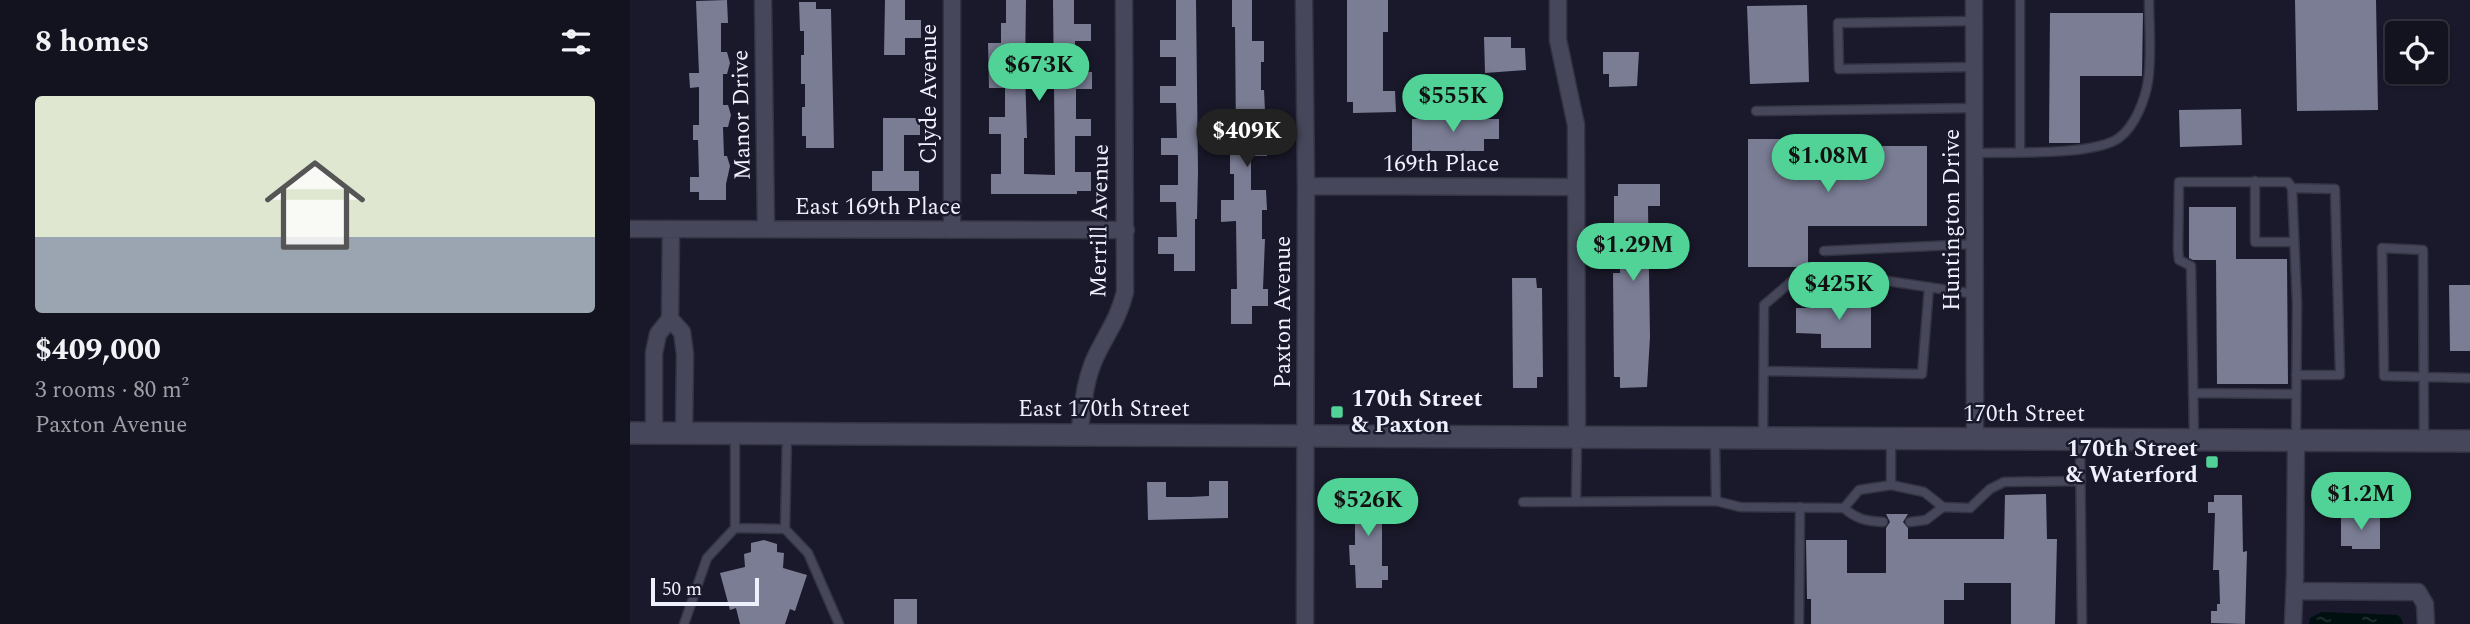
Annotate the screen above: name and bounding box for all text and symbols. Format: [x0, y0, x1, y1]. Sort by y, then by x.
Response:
text: 8 homes [35, 19, 149, 65]
map controls [2385, 21, 2448, 84]
button: locate [2385, 21, 2448, 84]
icon: filters [557, 23, 595, 61]
street label: Clyde Avenue [912, 24, 947, 164]
pin: $673K [990, 43, 1088, 103]
text: $673K [1004, 48, 1074, 83]
street label: Manor Drive [723, 50, 761, 180]
pin: $555K [1404, 74, 1502, 134]
text: $555K [1418, 79, 1488, 114]
pin: $409K [1198, 110, 1296, 169]
text: $409K [1212, 114, 1282, 149]
street label: Huntington Drive [1935, 129, 1970, 311]
pin: $1.08M [1771, 134, 1885, 194]
text: $1.08M [1788, 139, 1868, 174]
icon: home [252, 142, 378, 268]
street label: Merrill Avenue [1081, 144, 1119, 298]
street label: 169th Place [1383, 147, 1499, 182]
street label: East 169th Place [795, 190, 961, 225]
pin: $1.29M [1576, 224, 1690, 283]
text: $1.29M [1593, 228, 1673, 263]
street label: Paxton Avenue [1266, 236, 1301, 388]
pin: $425K [1790, 262, 1888, 322]
text: $425K [1804, 267, 1874, 302]
text: $409,000 [35, 327, 161, 373]
text: 3 rooms · 80 m² [35, 373, 189, 408]
place label: 170th Street & Paxton [1351, 382, 1483, 443]
street label: East 170th Street [1018, 392, 1190, 427]
street label: 170th Street [1963, 397, 2085, 432]
marker: 170th Street & Paxton [1329, 404, 1345, 420]
text: Paxton Avenue [35, 408, 187, 443]
place label: 170th Street & Waterford [2065, 432, 2198, 493]
marker: 170th Street & Waterford [2204, 454, 2220, 470]
pin: $1.2M [2312, 472, 2410, 532]
text: $1.2M [2327, 477, 2395, 512]
pin: $526K [1319, 478, 1417, 538]
text: $526K [1333, 483, 1403, 518]
scale bar [651, 575, 760, 607]
text: 50 m [662, 575, 702, 604]

